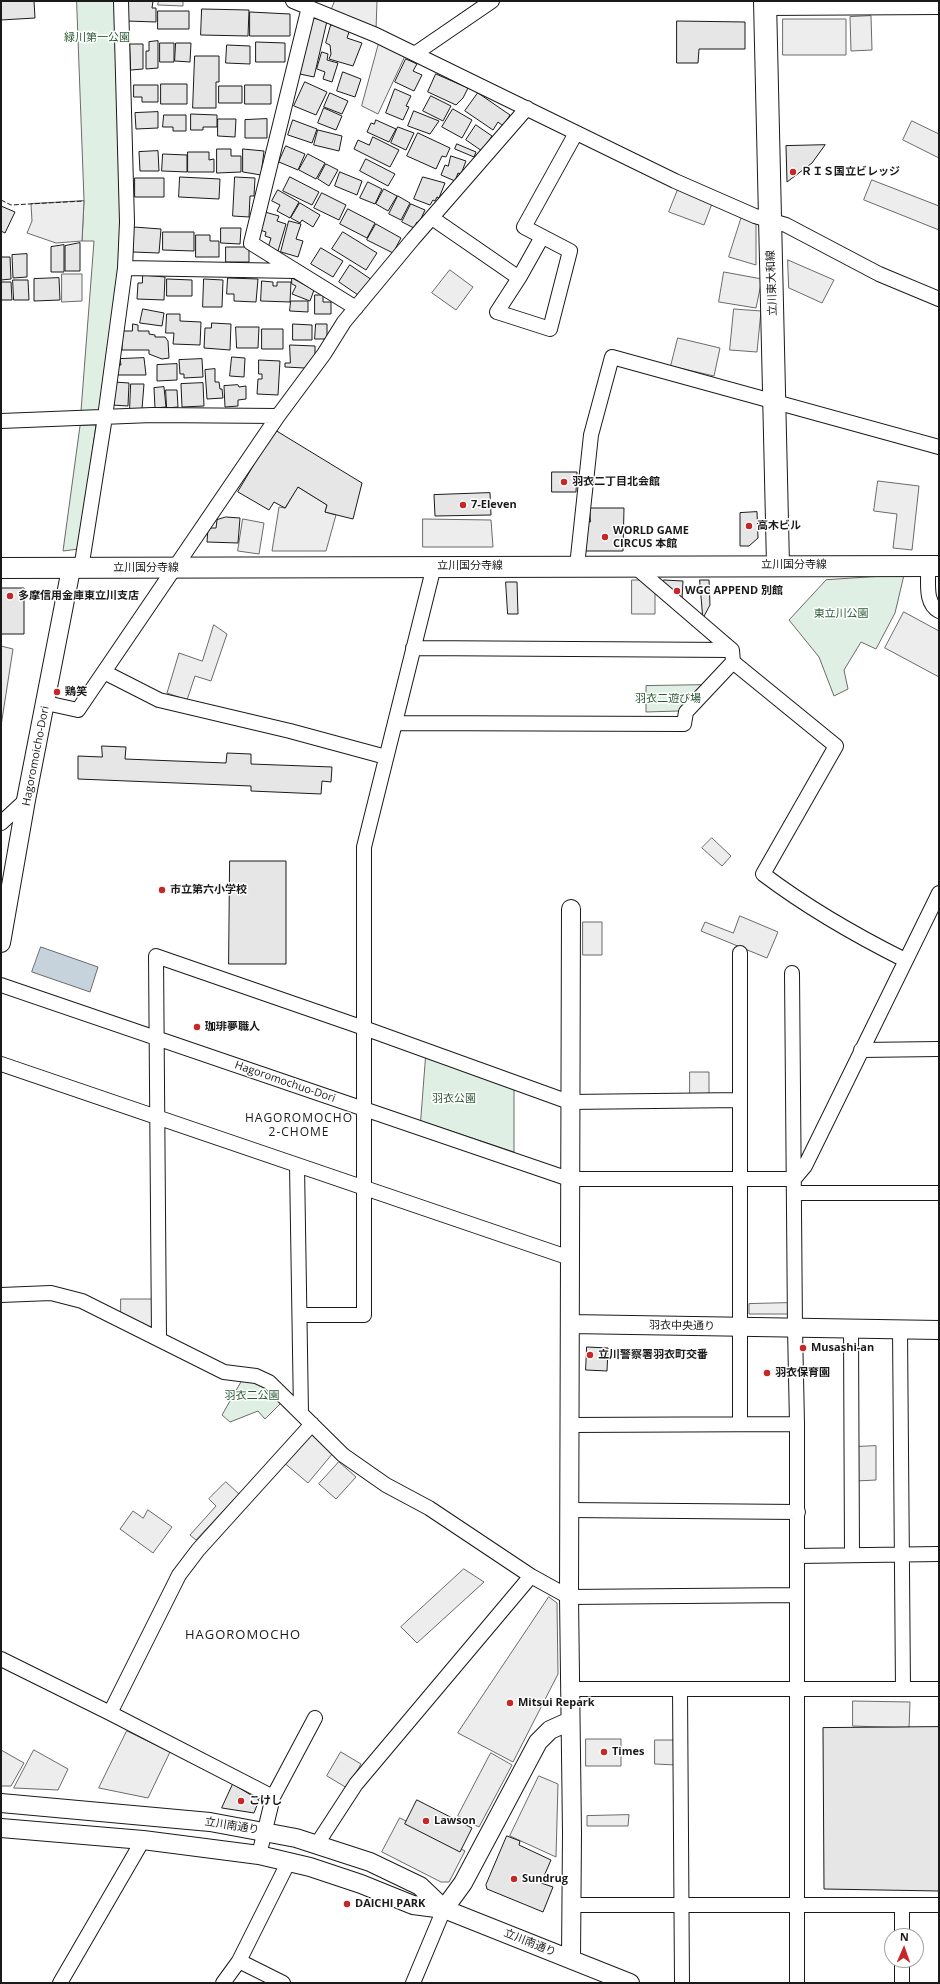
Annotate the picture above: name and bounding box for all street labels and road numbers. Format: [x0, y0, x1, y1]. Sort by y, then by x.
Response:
street label: 立川東大和線 [764, 250, 780, 316]
street label: 立川国分寺線 [761, 558, 827, 572]
street label: 立川国分寺線 [437, 559, 503, 573]
street label: 立川国分寺線 [113, 561, 179, 575]
street label: Hagoromoicho-Dori [20, 705, 52, 807]
street label: Hagoromochuo-Dori [233, 1059, 337, 1105]
street label: 羽衣中央通り [649, 1319, 715, 1333]
street label: 立川南通り [204, 1815, 260, 1837]
street label: 立川南通り [502, 1927, 558, 1959]

